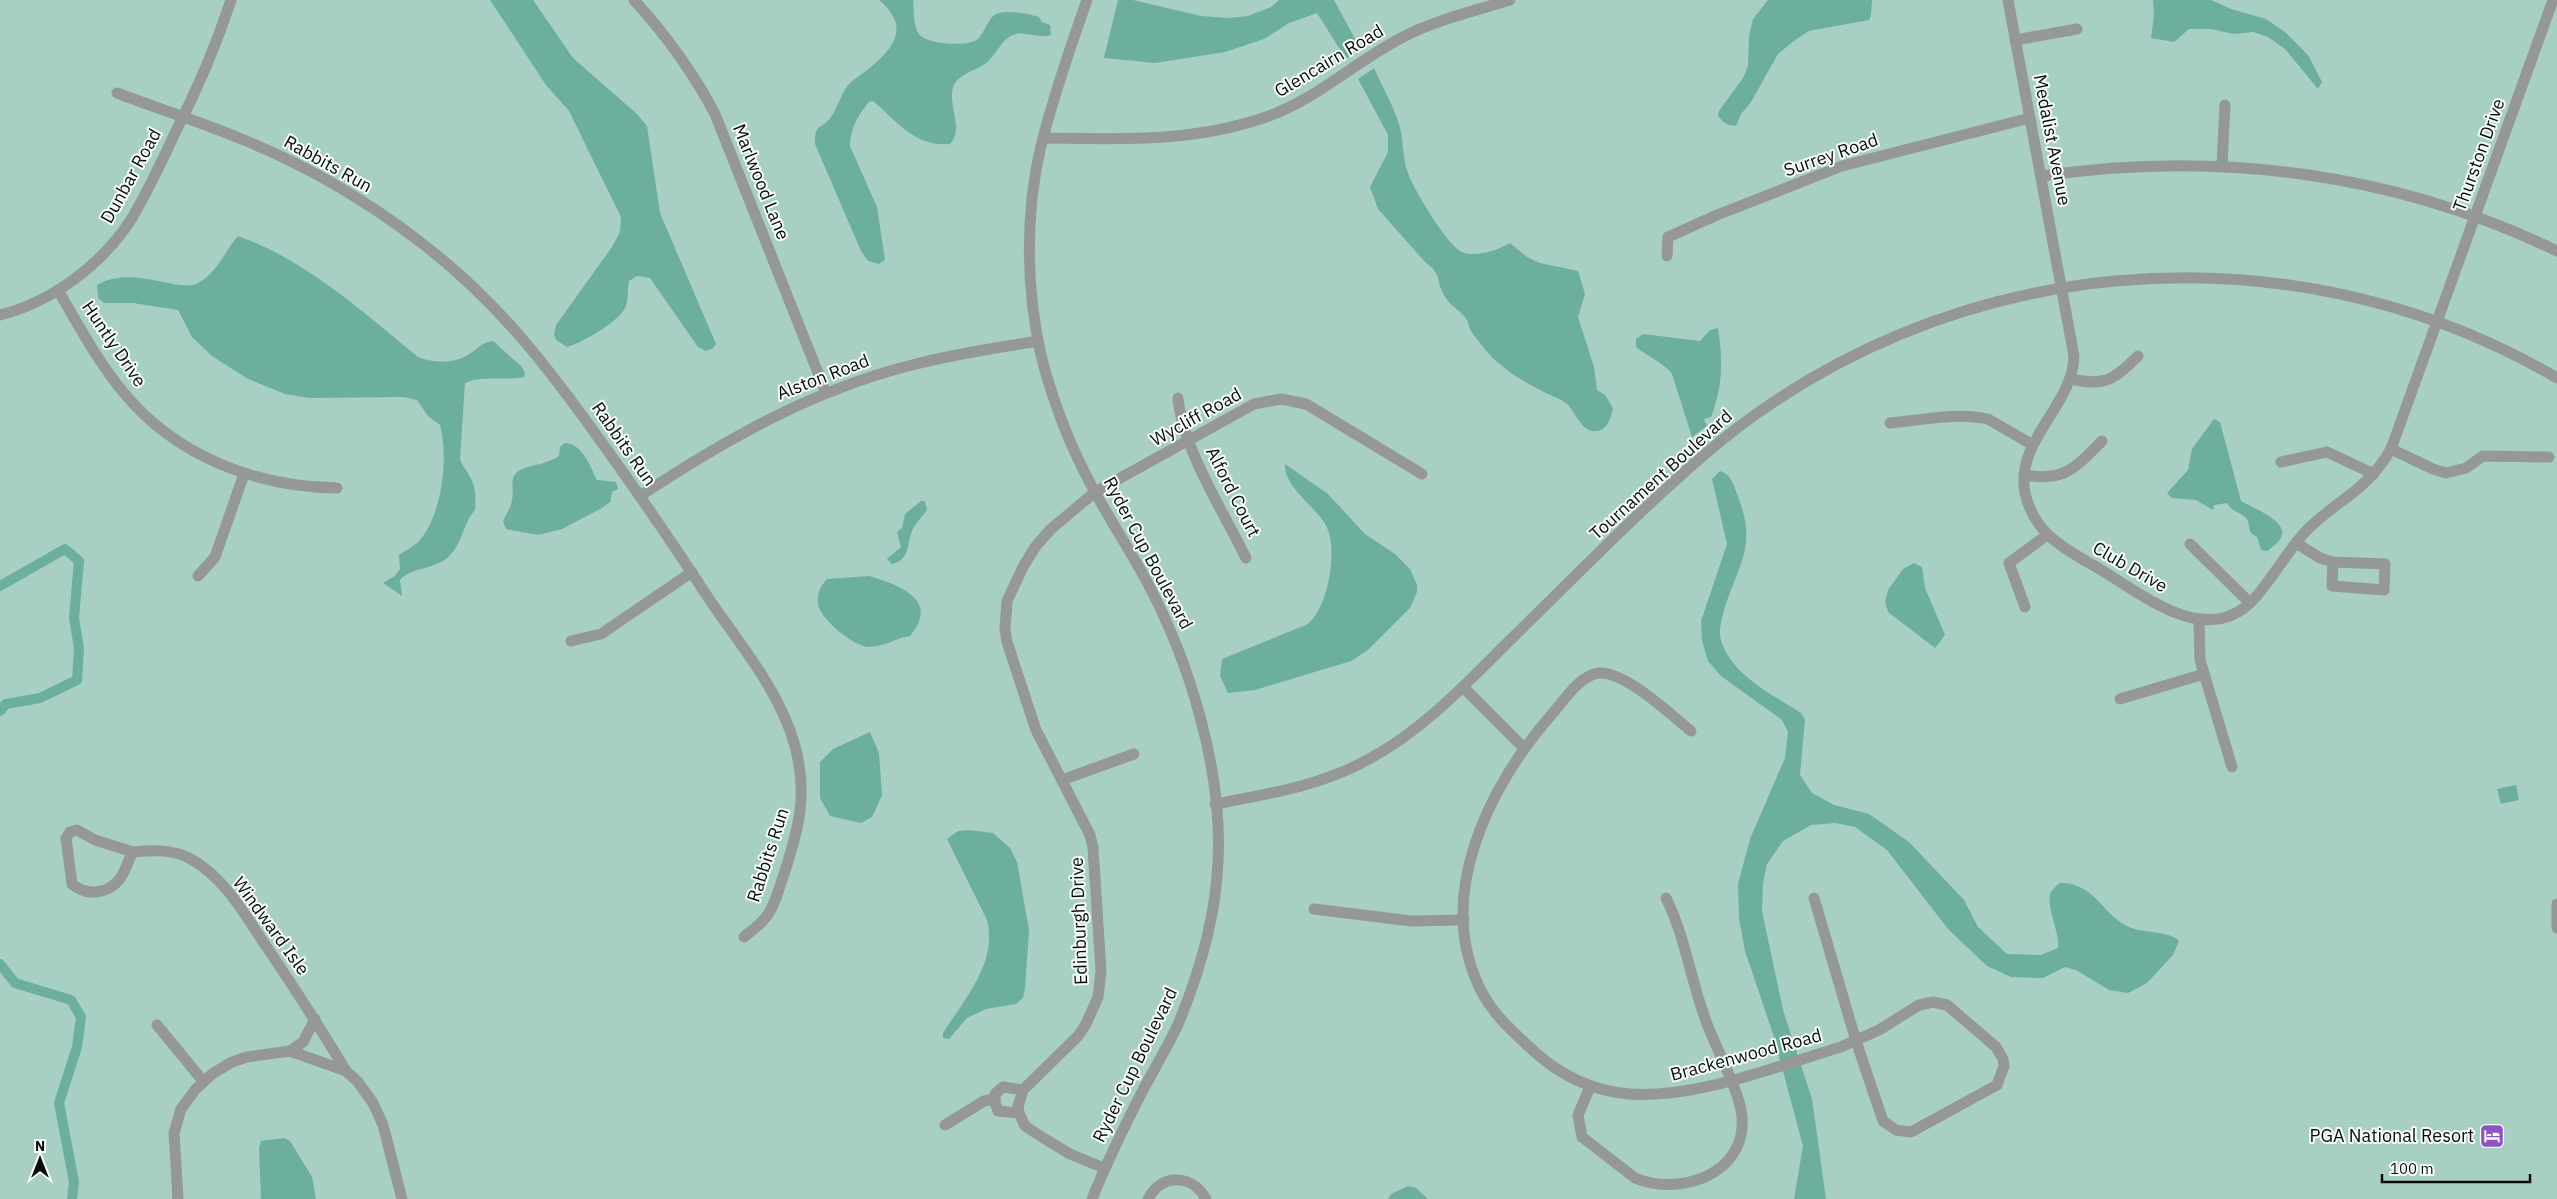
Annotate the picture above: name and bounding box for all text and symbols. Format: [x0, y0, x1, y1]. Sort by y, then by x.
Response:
street label: Glencairn Road [1270, 19, 1387, 102]
street label: Medalist Avenue [2028, 72, 2077, 208]
street label: Thurston Drive [2447, 95, 2510, 214]
street label: Marlwood Lane [728, 121, 795, 243]
street label: Dunbar Road [95, 124, 166, 227]
street label: Surrey Road [1781, 128, 1881, 181]
street label: Rabbits Run [280, 130, 377, 197]
street label: Huntly Drive [77, 296, 152, 391]
street label: Alston Road [773, 348, 872, 405]
street label: Wycliff Road [1146, 382, 1245, 451]
street label: Rabbits Run [587, 397, 662, 490]
street label: Tournament Boulevard [1585, 404, 1737, 545]
street label: Alford Court [1201, 443, 1266, 541]
street label: Ryder Cup Boulevard [1098, 473, 1198, 633]
street label: Club Drive [2089, 536, 2172, 597]
street label: Rabbits Run [742, 805, 794, 905]
street label: Edinburgh Drive [1065, 856, 1092, 985]
street label: Windward Isle [228, 872, 315, 980]
street label: Ryder Cup Boulevard [1087, 984, 1182, 1146]
street label: Brackenwood Road [1667, 1023, 1824, 1086]
hotel icon: PGA National Resort [2479, 1123, 2505, 1149]
place label: PGA National Resort [2310, 1124, 2474, 1147]
north arrow [15, 1134, 65, 1184]
text: N [35, 1137, 45, 1155]
scale bar [2382, 1152, 2530, 1184]
text: 100 m [2390, 1159, 2434, 1178]

